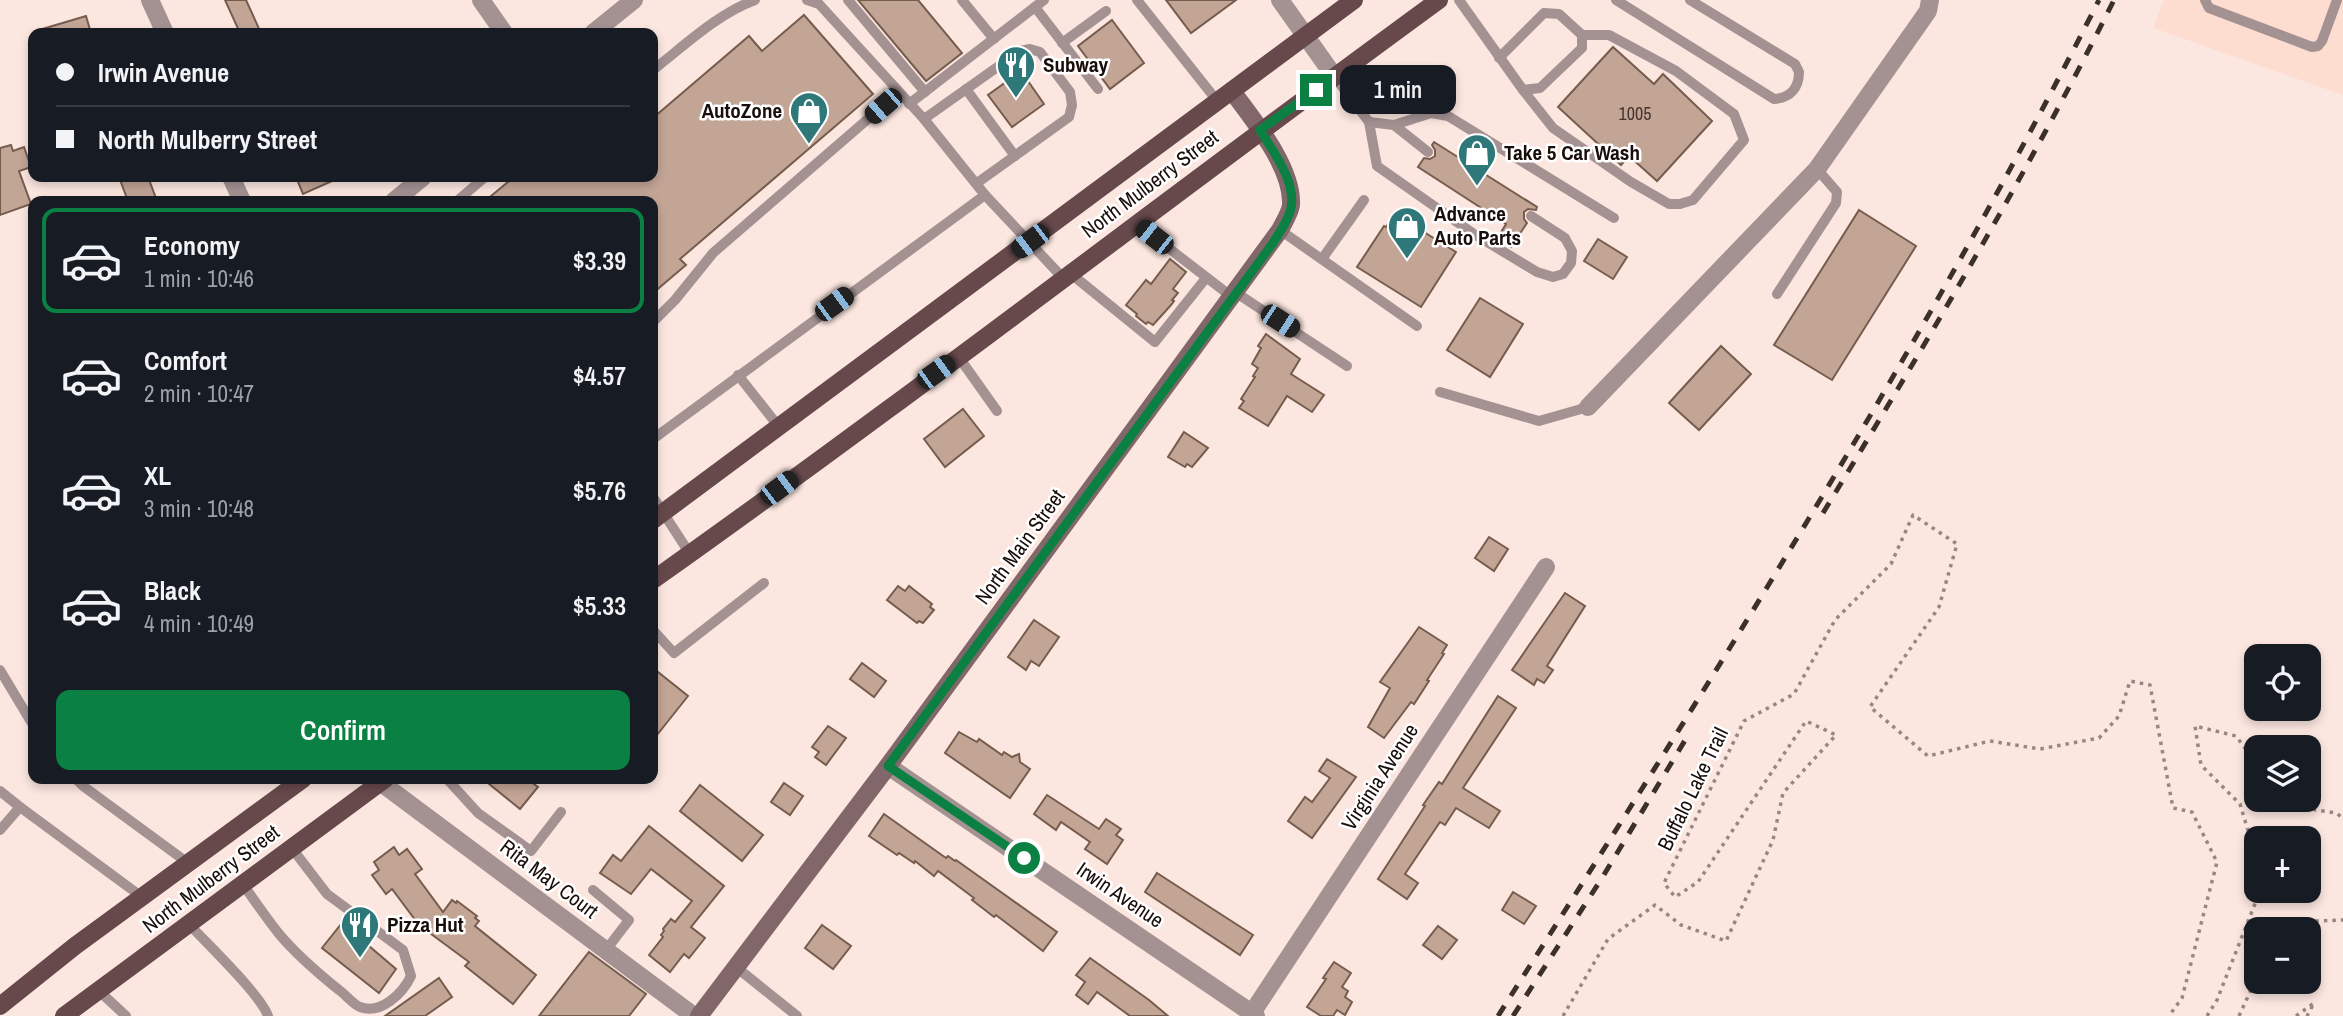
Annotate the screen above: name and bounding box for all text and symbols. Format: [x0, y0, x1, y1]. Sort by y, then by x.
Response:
restaurant icon: Subway [995, 44, 1037, 99]
place label: Subway [1043, 50, 1109, 79]
text: Irwin Avenue [98, 55, 229, 90]
callout: 1 min [1340, 66, 1456, 114]
route end [1300, 74, 1332, 106]
text: 1 min [1374, 74, 1422, 105]
car [861, 84, 906, 128]
shop icon: AutoZone [788, 90, 830, 145]
place label: AutoZone [702, 96, 782, 125]
house number: 1005 [1619, 101, 1651, 126]
text: North Mulberry Street [98, 122, 317, 157]
street label: North Mulberry Street [1075, 122, 1224, 245]
shop icon: Take 5 Car Wash [1456, 132, 1498, 187]
place label: Take 5 Car Wash [1504, 138, 1640, 167]
place label: Advance Auto Parts [1434, 199, 1521, 252]
shop icon: Advance Auto Parts [1386, 205, 1428, 260]
car [1131, 216, 1178, 258]
car [1007, 220, 1054, 262]
text: Economy [144, 228, 240, 263]
icon: car [60, 229, 123, 292]
text: $3.39 [573, 243, 626, 278]
text: 1 min · 10:46 [144, 263, 254, 294]
car [811, 283, 858, 325]
car [1257, 301, 1304, 341]
text: Comfort [144, 343, 227, 378]
icon: car [60, 344, 123, 407]
car [913, 351, 960, 393]
text: $4.57 [573, 358, 626, 393]
text: 2 min · 10:47 [144, 378, 254, 409]
text: XL [144, 458, 171, 493]
icon: car [60, 459, 123, 522]
car [756, 467, 803, 509]
text: $5.76 [573, 473, 626, 508]
street label: North Main Street [968, 483, 1071, 610]
text: 3 min · 10:48 [144, 493, 254, 524]
text: Black [144, 573, 201, 608]
icon: car [60, 574, 123, 637]
text: $5.33 [573, 588, 626, 623]
text: 4 min · 10:49 [144, 608, 254, 639]
map controls [2244, 644, 2321, 994]
button: locate [2244, 644, 2321, 721]
button: Confirm [56, 690, 630, 770]
street label: Virginia Avenue [1334, 718, 1425, 836]
street label: Buffalo Lake Trail [1650, 722, 1735, 855]
button: layers [2244, 735, 2321, 812]
street label: North Mulberry Street [136, 817, 285, 940]
button: + [2244, 826, 2321, 903]
street label: Rita May Court [494, 832, 604, 925]
route start [1008, 842, 1040, 874]
street label: Irwin Avenue [1071, 855, 1170, 934]
restaurant icon: Pizza Hut [339, 904, 381, 959]
place label: Pizza Hut [387, 910, 464, 939]
button: − [2244, 917, 2321, 994]

